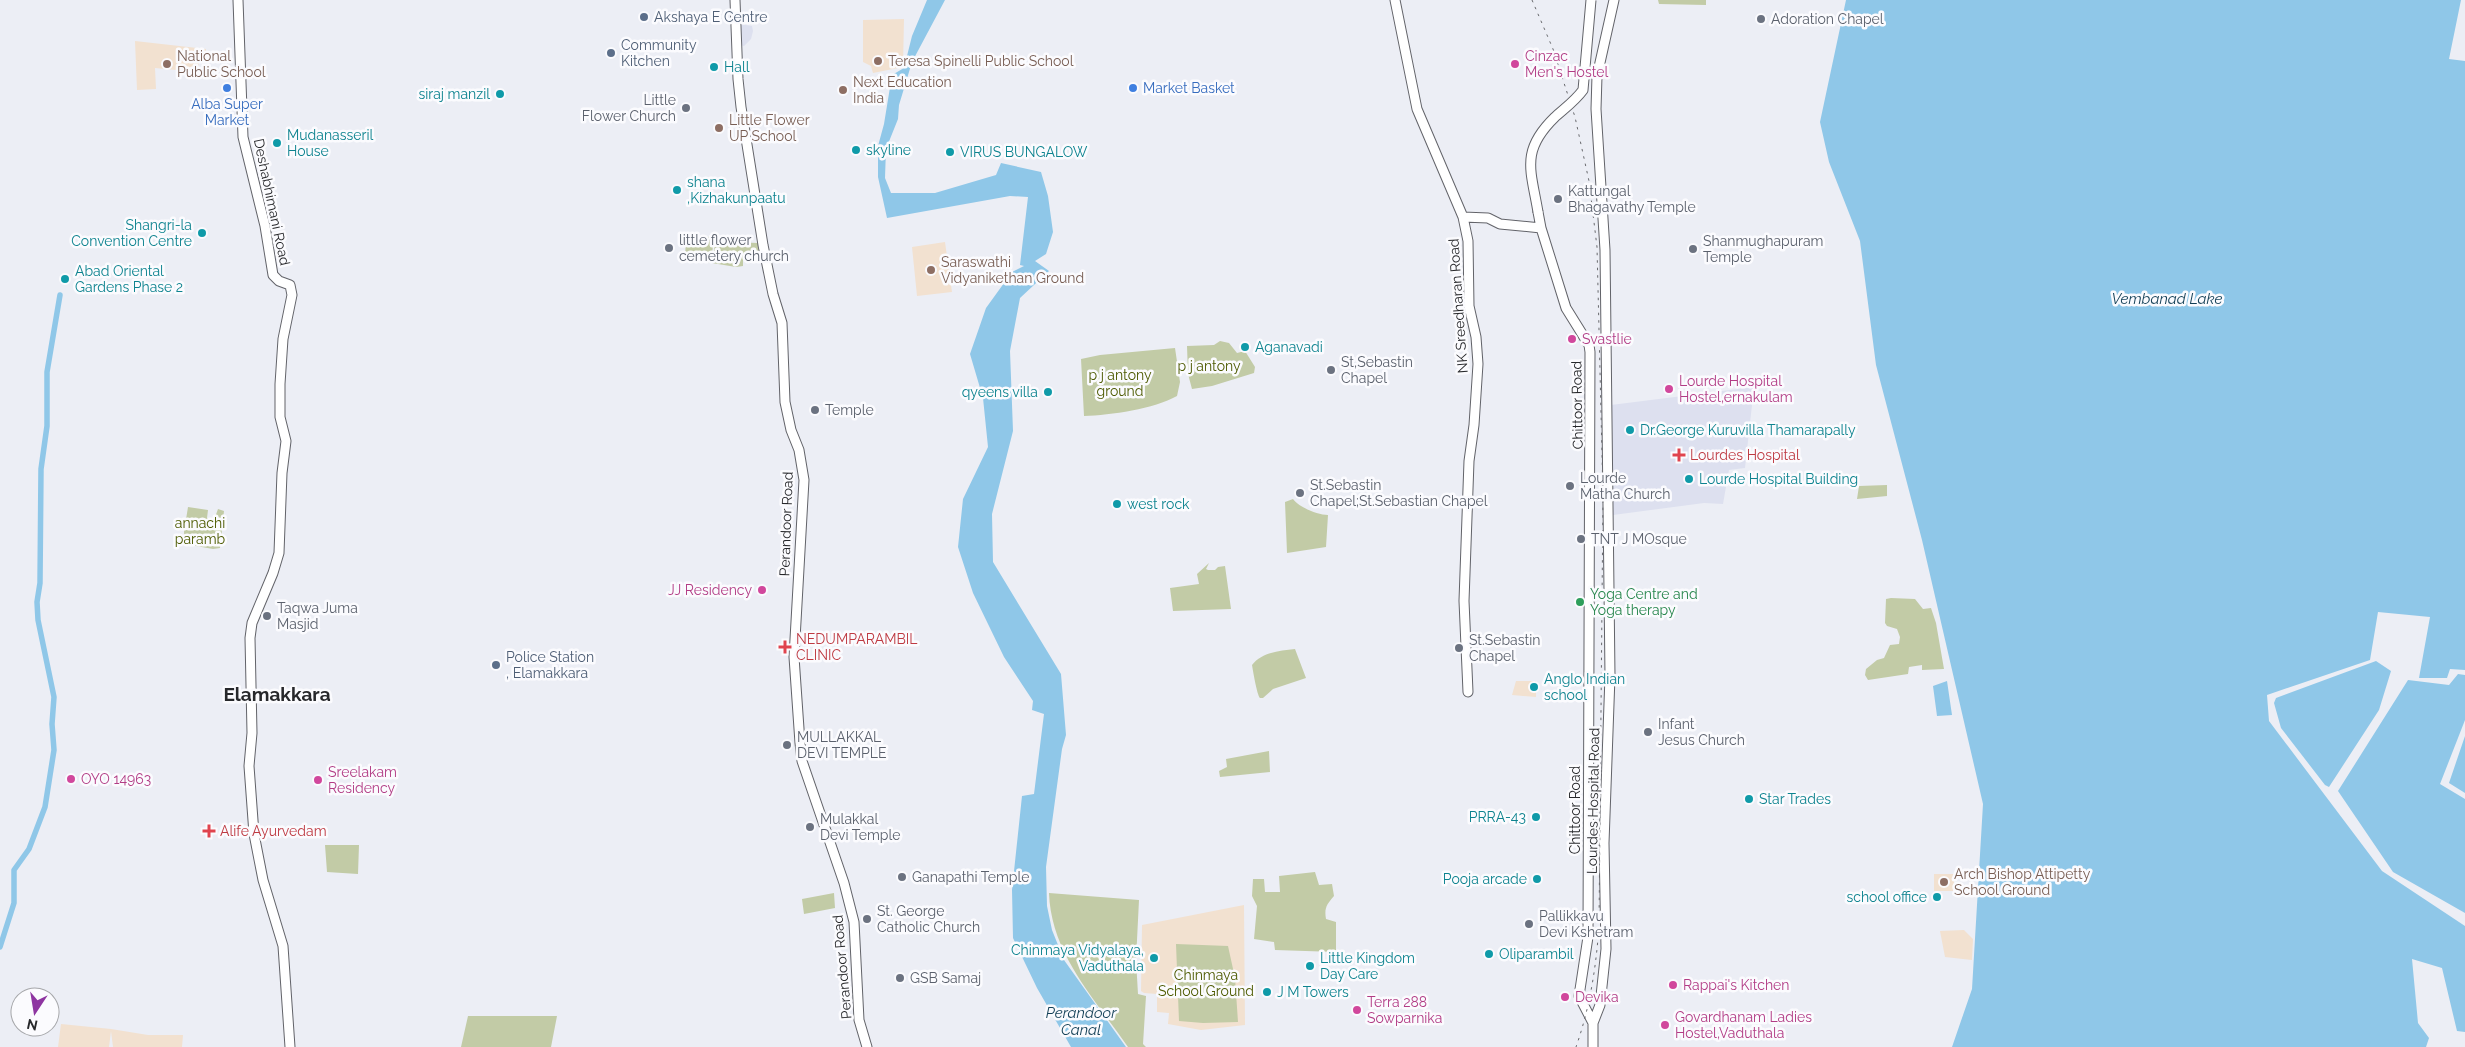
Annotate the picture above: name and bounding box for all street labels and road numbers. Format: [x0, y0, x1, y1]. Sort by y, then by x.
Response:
street label: Deshabhimani Road [251, 137, 293, 267]
street label: NK Sreedharan Road [1445, 238, 1471, 374]
street label: Chittoor Road [1568, 361, 1586, 449]
street label: Perandoor Road [776, 471, 796, 577]
street label: Lourdes Hospital Road [1584, 728, 1602, 874]
street label: Chittoor Road [1567, 766, 1583, 854]
street label: Perandoor Road [829, 914, 855, 1020]

